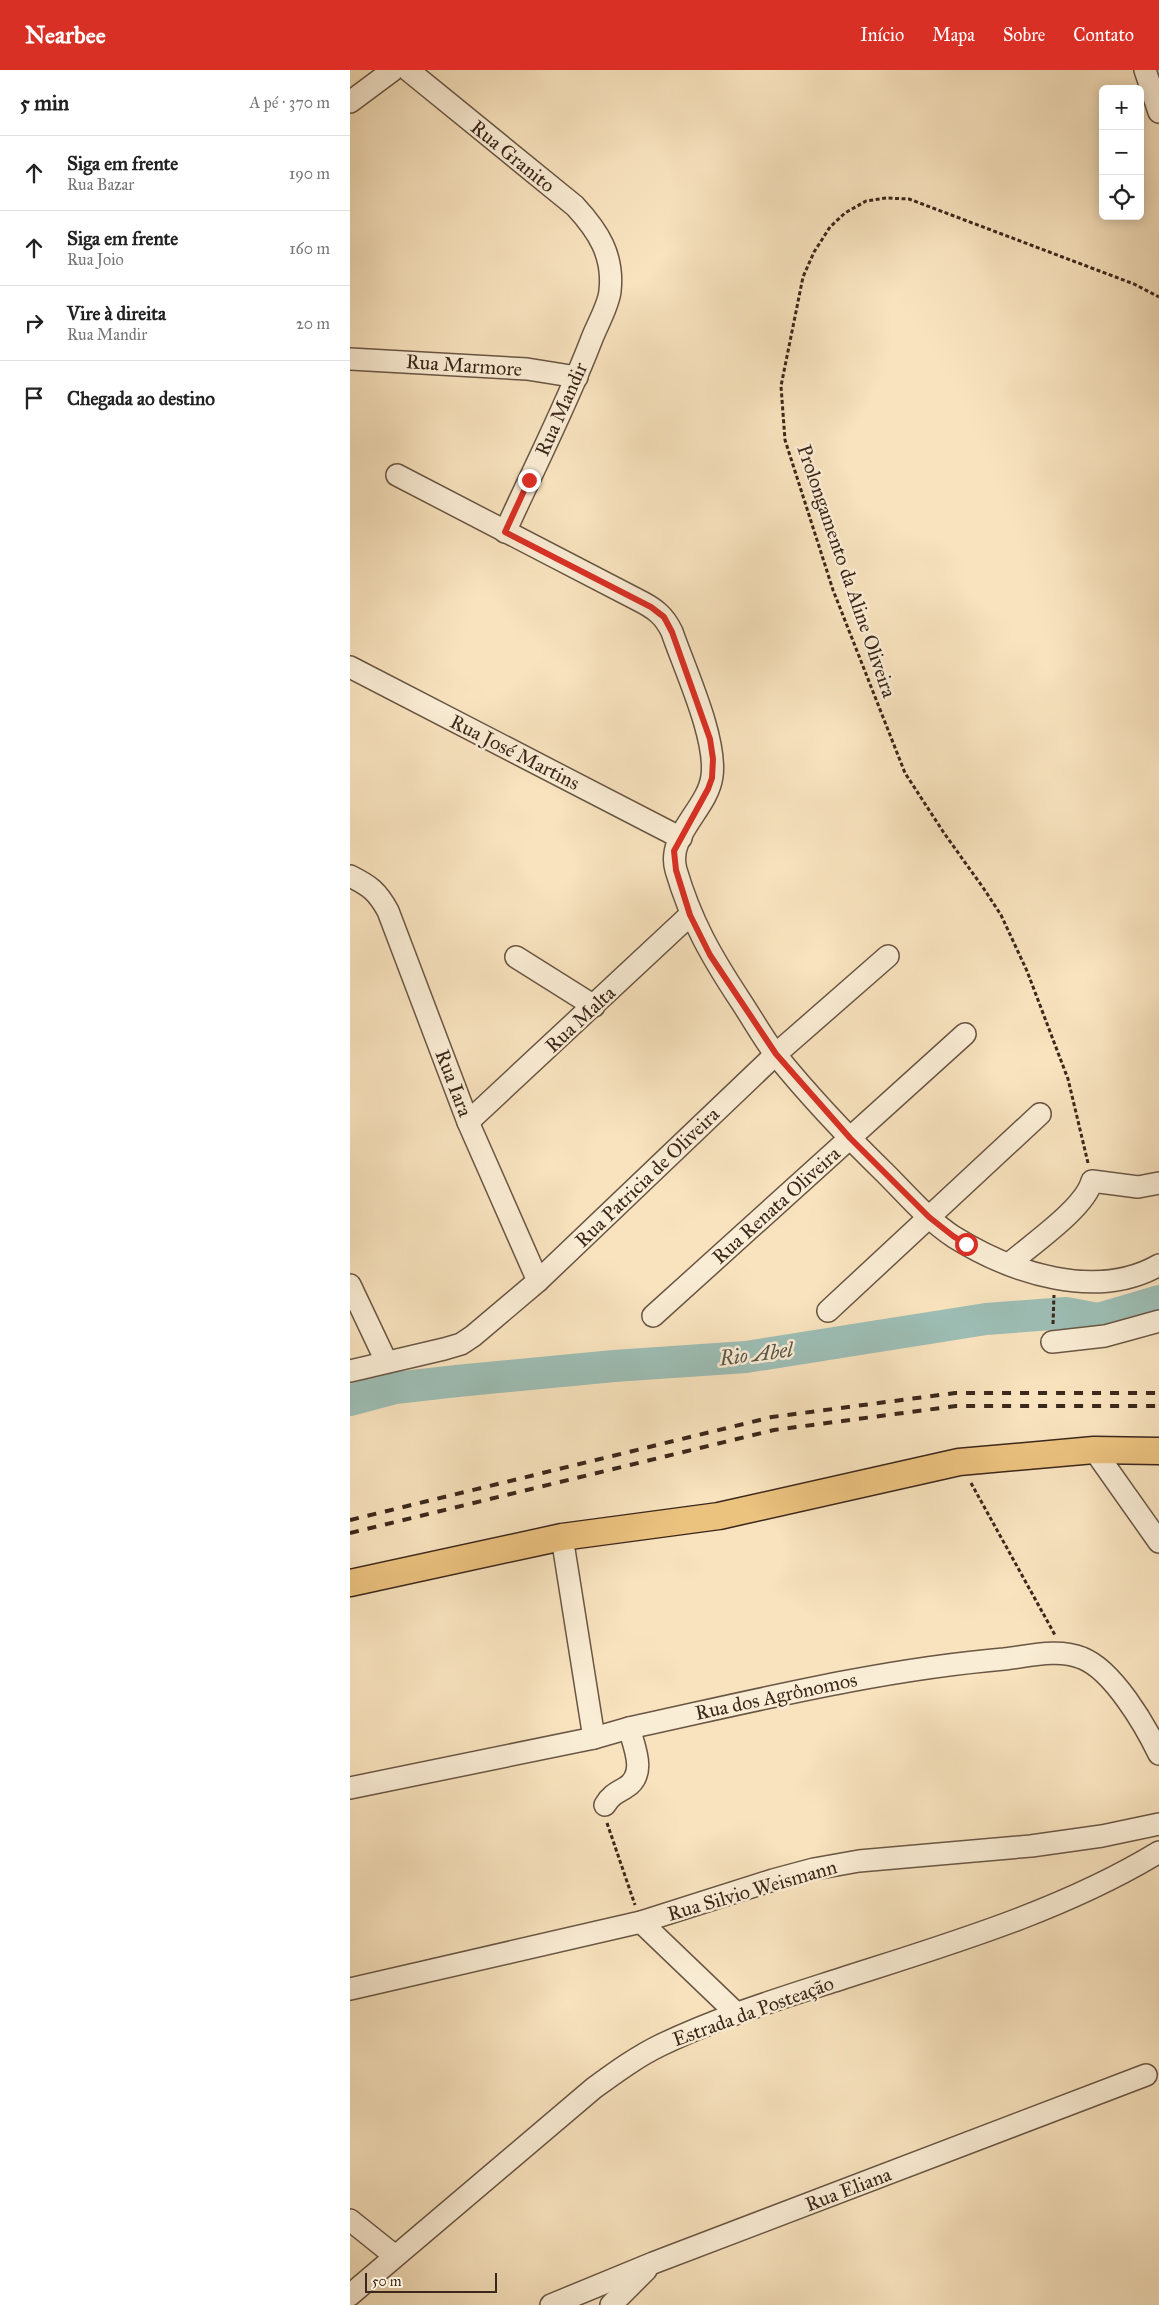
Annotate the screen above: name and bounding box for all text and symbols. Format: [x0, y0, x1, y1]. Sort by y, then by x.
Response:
text: Nearbee [25, 20, 106, 50]
text: Início [860, 24, 904, 46]
text: Mapa [932, 24, 975, 46]
text: Sobre [1003, 24, 1045, 46]
text: Contato [1073, 24, 1134, 46]
map controls [1099, 85, 1144, 220]
button: + [1099, 85, 1144, 130]
text: 5 min [20, 90, 69, 116]
text: A pé · 370 m [250, 93, 330, 112]
street label: Rua Granito [466, 115, 560, 197]
button: − [1099, 130, 1144, 175]
text: Siga em frente [67, 152, 178, 175]
icon: ahead [20, 159, 48, 187]
text: 190 m [289, 164, 330, 183]
text: Rua Bazar [67, 175, 134, 194]
button: locate [1099, 175, 1144, 220]
text: Siga em frente [67, 227, 178, 250]
icon: ahead [20, 234, 48, 262]
text: 160 m [289, 239, 330, 258]
text: Rua Joio [67, 250, 124, 269]
text: Vire à direita [67, 302, 166, 325]
icon: right [20, 309, 48, 337]
text: 20 m [296, 314, 330, 333]
text: Rua Mandir [67, 325, 147, 344]
street label: Rua Marmore [405, 349, 523, 381]
street label: Rua Mandir [530, 358, 593, 460]
icon: arrive [20, 384, 48, 412]
text: Chegada ao destino [67, 387, 215, 410]
street label: Prolongamento da Aline Oliveira [791, 441, 902, 702]
route end [518, 469, 541, 492]
street label: Rua José Martins [446, 709, 584, 796]
street label: Rua Malta [540, 980, 620, 1058]
street label: Rua Iara [430, 1046, 478, 1121]
street label: Rua Patricia de Oliveira [570, 1102, 725, 1252]
street label: Rua Renata Oliveira [707, 1141, 845, 1269]
route start [955, 1233, 978, 1256]
water label: Rio Abel [717, 1336, 796, 1372]
street label: Rua dos Agrônomos [693, 1667, 859, 1726]
street label: Rua Silvio Weismann [664, 1854, 840, 1926]
street label: Estrada da Posteação [669, 1971, 837, 2051]
street label: Rua Eliana [802, 2161, 895, 2216]
scale bar [365, 2270, 498, 2293]
text: 50 m [372, 2273, 401, 2290]

